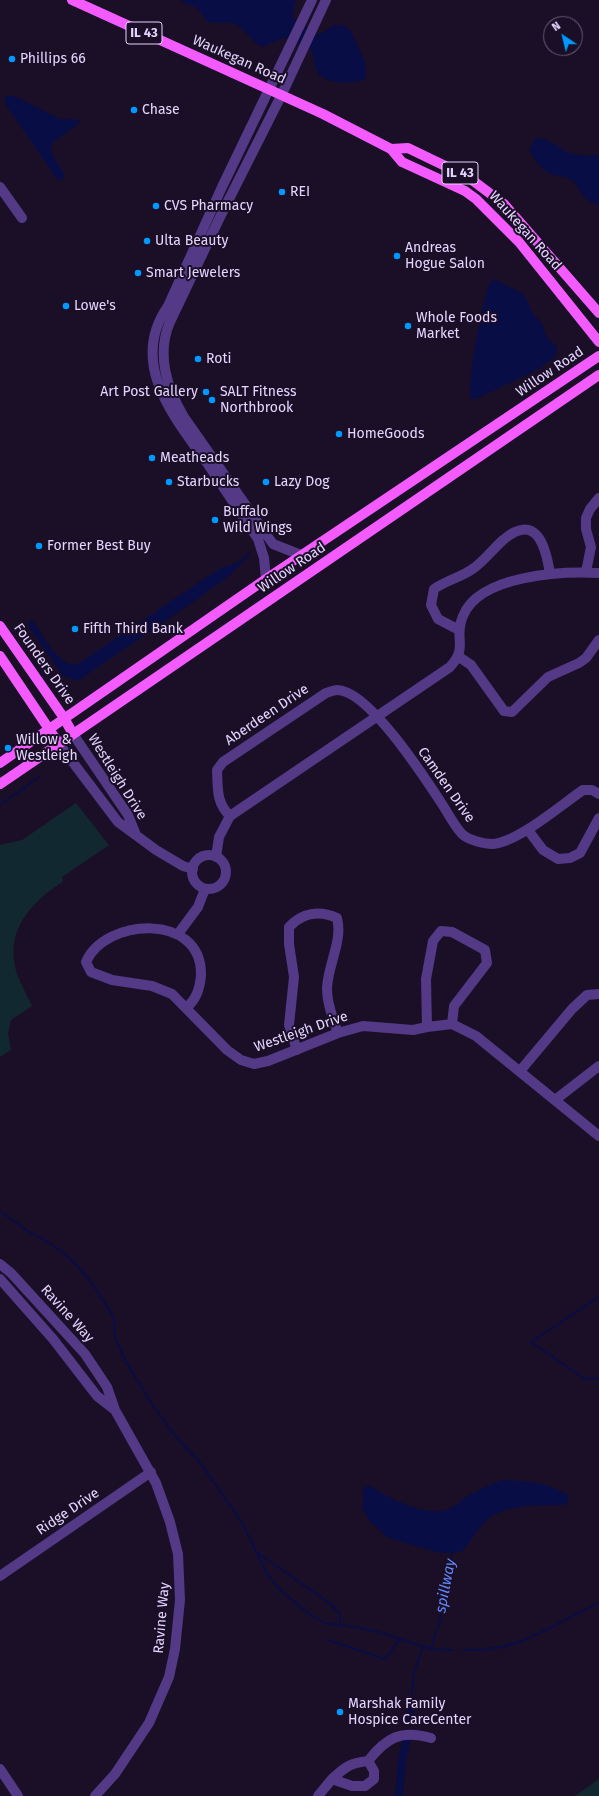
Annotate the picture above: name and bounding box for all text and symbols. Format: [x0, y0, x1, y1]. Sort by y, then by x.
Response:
north arrow [543, 16, 583, 56]
text: N [550, 19, 563, 34]
road number: IL 43 [126, 22, 162, 44]
street label: Waukegan Road [190, 32, 288, 88]
place label: Phillips 66 [20, 51, 86, 67]
marker: Phillips 66 [7, 54, 17, 64]
place label: Chase [142, 102, 180, 118]
marker: Chase [129, 105, 139, 115]
road number: IL 43 [442, 162, 478, 184]
place label: REI [290, 184, 310, 200]
marker: REI [277, 187, 287, 197]
street label: Waukegan Road [485, 188, 565, 274]
place label: CVS Pharmacy [164, 198, 253, 214]
marker: CVS Pharmacy [151, 201, 161, 211]
place label: Ulta Beauty [155, 233, 228, 249]
marker: Ulta Beauty [142, 236, 152, 246]
place label: Andreas Hogue Salon [405, 240, 485, 272]
marker: Andreas Hogue Salon [392, 251, 402, 261]
place label: Smart Jewelers [146, 265, 240, 281]
marker: Smart Jewelers [133, 268, 143, 278]
place label: Lowe's [74, 298, 116, 314]
marker: Lowe's [61, 301, 71, 311]
place label: Whole Foods Market [416, 310, 497, 342]
marker: Whole Foods Market [403, 321, 413, 331]
street label: Willow Road [513, 343, 587, 401]
place label: Roti [206, 351, 231, 367]
marker: Roti [193, 354, 203, 364]
place label: Art Post Gallery [100, 384, 198, 400]
place label: SALT Fitness Northbrook [220, 384, 296, 416]
marker: Art Post Gallery [201, 387, 211, 397]
marker: SALT Fitness Northbrook [207, 395, 217, 405]
place label: HomeGoods [347, 426, 424, 442]
marker: HomeGoods [334, 429, 344, 439]
place label: Meatheads [160, 450, 229, 466]
marker: Meatheads [147, 453, 157, 463]
place label: Starbucks [177, 474, 239, 490]
place label: Lazy Dog [274, 474, 330, 490]
marker: Starbucks [164, 477, 174, 487]
marker: Lazy Dog [261, 477, 271, 487]
place label: Buffalo Wild Wings [223, 504, 292, 536]
marker: Buffalo Wild Wings [210, 515, 220, 525]
place label: Former Best Buy [47, 538, 151, 554]
street label: Willow Road [255, 539, 329, 597]
marker: Former Best Buy [34, 541, 44, 551]
street label: Founders Drive [10, 620, 78, 708]
place label: Fifth Third Bank [83, 621, 183, 637]
marker: Fifth Third Bank [70, 624, 80, 634]
street label: Aberdeen Drive [222, 681, 312, 749]
street label: Westleigh Drive [84, 731, 150, 823]
place label: Willow & Westleigh [16, 732, 78, 764]
marker: Willow & Westleigh [3, 743, 13, 753]
street label: Camden Drive [414, 744, 478, 826]
street label: Westleigh Drive [252, 1008, 350, 1056]
street label: Ravine Way [37, 1282, 97, 1346]
street label: Ridge Drive [33, 1485, 103, 1539]
water label: spillway [432, 1557, 460, 1615]
street label: Ravine Way [151, 1582, 173, 1654]
place label: Marshak Family Hospice CareCenter [348, 1696, 471, 1728]
marker: Marshak Family Hospice CareCenter [335, 1707, 345, 1717]

